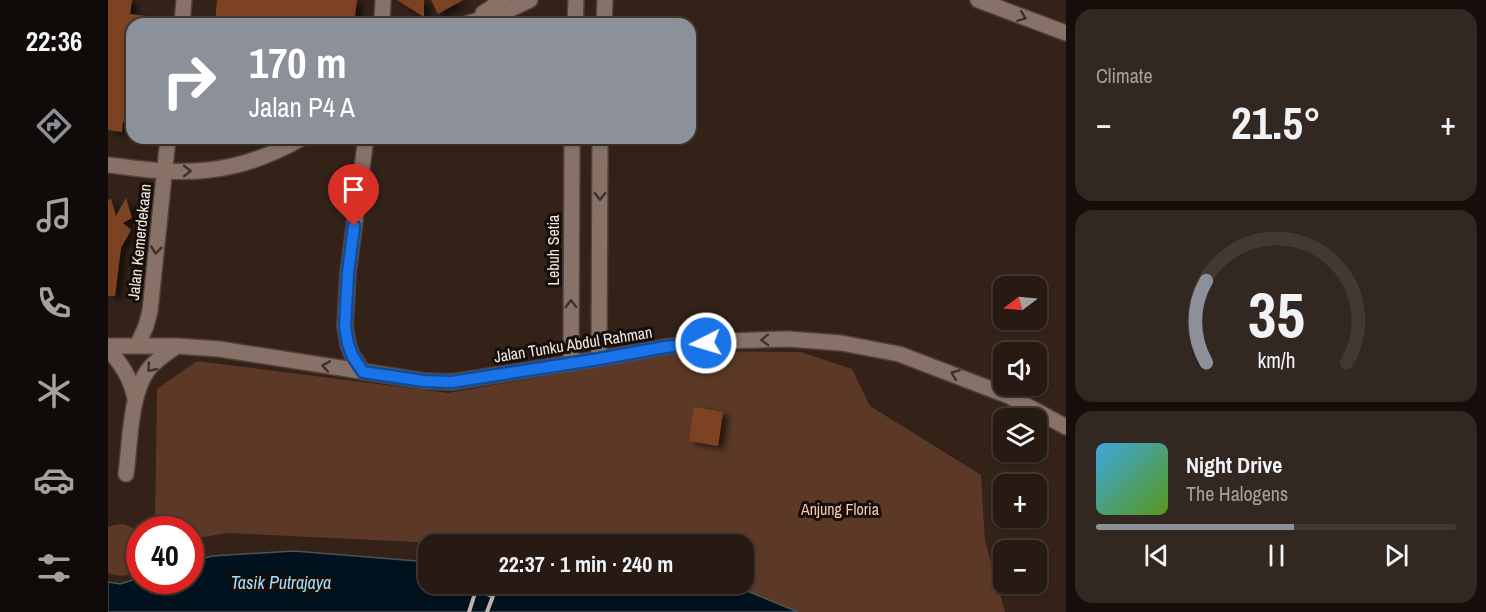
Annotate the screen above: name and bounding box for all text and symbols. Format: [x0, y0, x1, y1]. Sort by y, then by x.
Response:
one-way arrow [1016, 9, 1027, 22]
text: 22:36 [26, 23, 82, 59]
text: 170 m [249, 35, 347, 91]
icon: right [150, 42, 228, 120]
text: Climate [1096, 62, 1153, 89]
text: Jalan P4 A [249, 89, 355, 125]
text: 21.5° [1231, 92, 1321, 153]
text: − [1096, 101, 1112, 145]
text: + [1440, 101, 1456, 145]
icon: directions [33, 105, 75, 147]
pin [328, 164, 379, 226]
one-way arrow [183, 165, 192, 177]
icon: arrive [337, 173, 370, 206]
street label: Jalan Kemerdekaan [122, 183, 156, 301]
one-way arrow [594, 192, 606, 201]
icon: music [33, 194, 75, 236]
street label: Lebuh Setia [542, 214, 564, 285]
one-way arrow [151, 246, 163, 255]
text: 35 [1248, 272, 1304, 356]
north arrow [993, 276, 1047, 330]
map controls [993, 276, 1047, 594]
icon: phone [33, 282, 75, 324]
one-way arrow [565, 300, 577, 309]
position arrow [674, 311, 738, 375]
street label: Jalan Tunku Abdul Rahman [492, 321, 654, 367]
one-way arrow [760, 334, 769, 346]
button: sound [993, 342, 1047, 396]
text: km/h [1257, 346, 1295, 375]
one-way arrow [321, 360, 331, 373]
one-way arrow [147, 361, 158, 372]
one-way arrow [950, 369, 960, 382]
icon: climate [33, 370, 75, 412]
button: layers [993, 408, 1047, 462]
text: Night Drive [1186, 450, 1282, 480]
icon: car [33, 459, 75, 501]
button: + [993, 474, 1047, 528]
text: The Halogens [1186, 480, 1288, 507]
park label: Anjung Floria [800, 498, 880, 520]
speed limit sign: 40 [126, 516, 204, 594]
icon: previous [1140, 539, 1173, 572]
icon: pause [1260, 539, 1293, 572]
icon: next [1380, 539, 1413, 572]
button: − [993, 540, 1047, 594]
icon: filters [33, 547, 75, 589]
text: 22:37 · 1 min · 240 m [499, 549, 673, 579]
water label: Tasik Putrajaya [231, 570, 331, 595]

